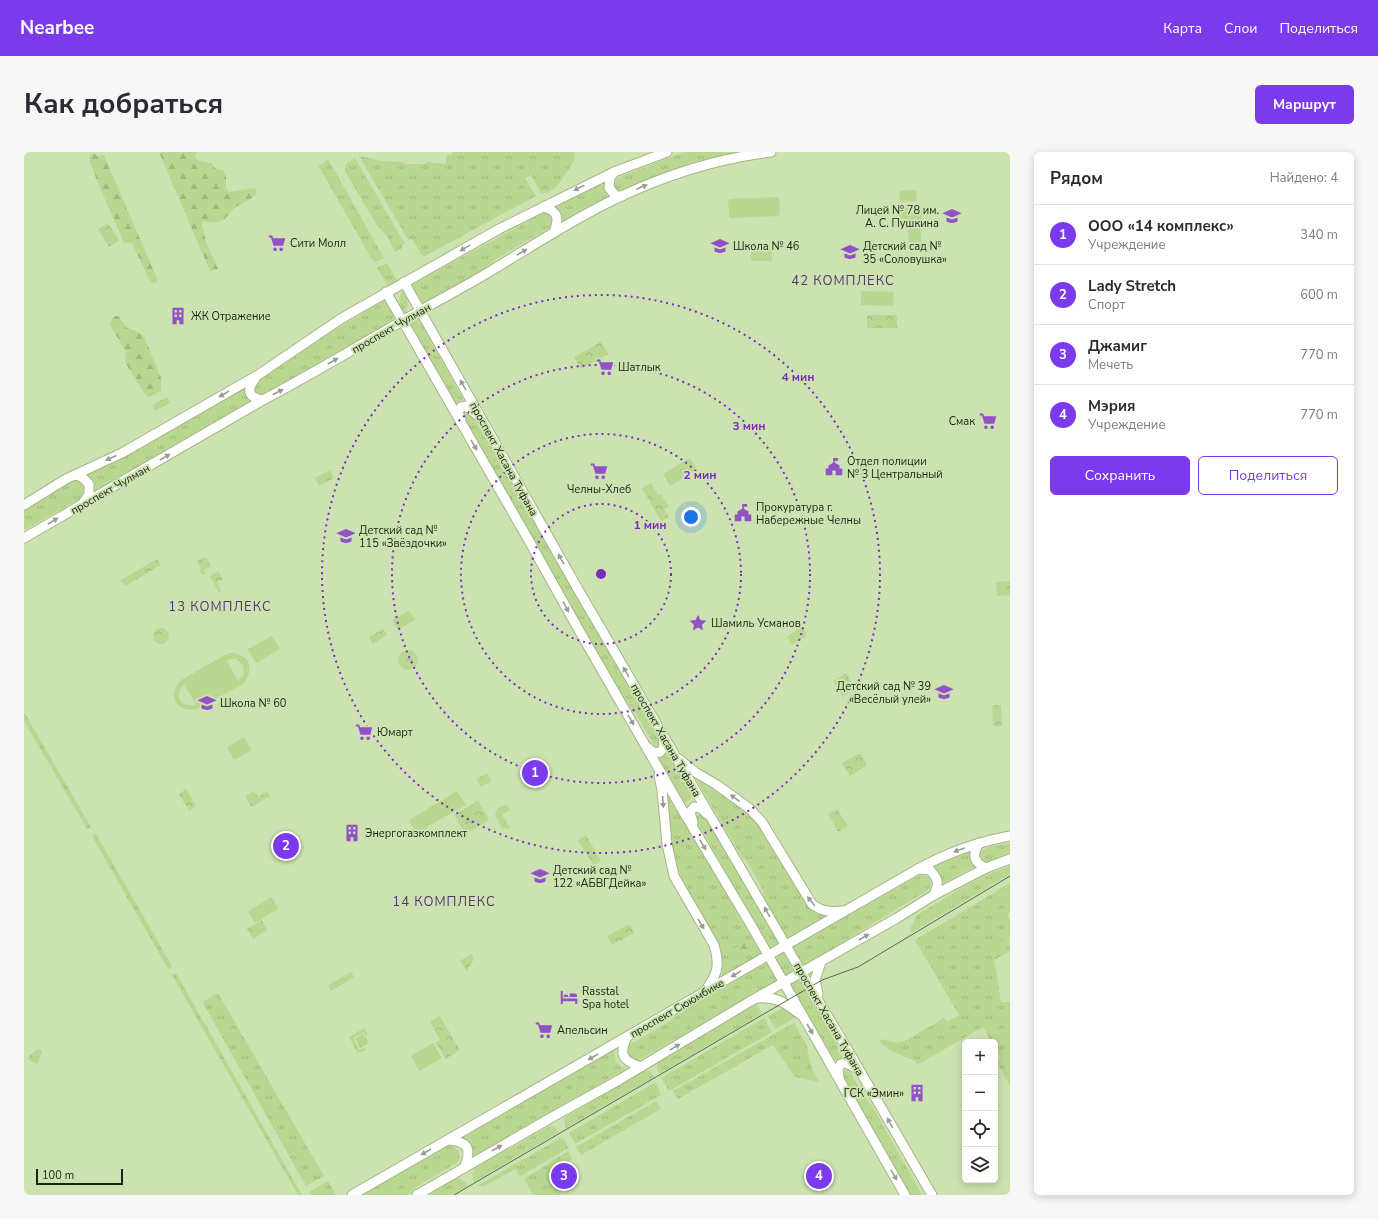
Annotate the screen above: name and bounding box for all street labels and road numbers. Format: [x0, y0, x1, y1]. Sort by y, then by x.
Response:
street label: проспект Чулман [349, 300, 434, 357]
street label: проспект Хасана Туфана [466, 399, 541, 519]
street label: проспект Чулман [68, 461, 153, 518]
street label: проспект Хасана Туфана [627, 681, 704, 800]
street label: проспект Хасана Туфана [790, 960, 867, 1079]
street label: проспект Сююмбике [627, 975, 727, 1041]

